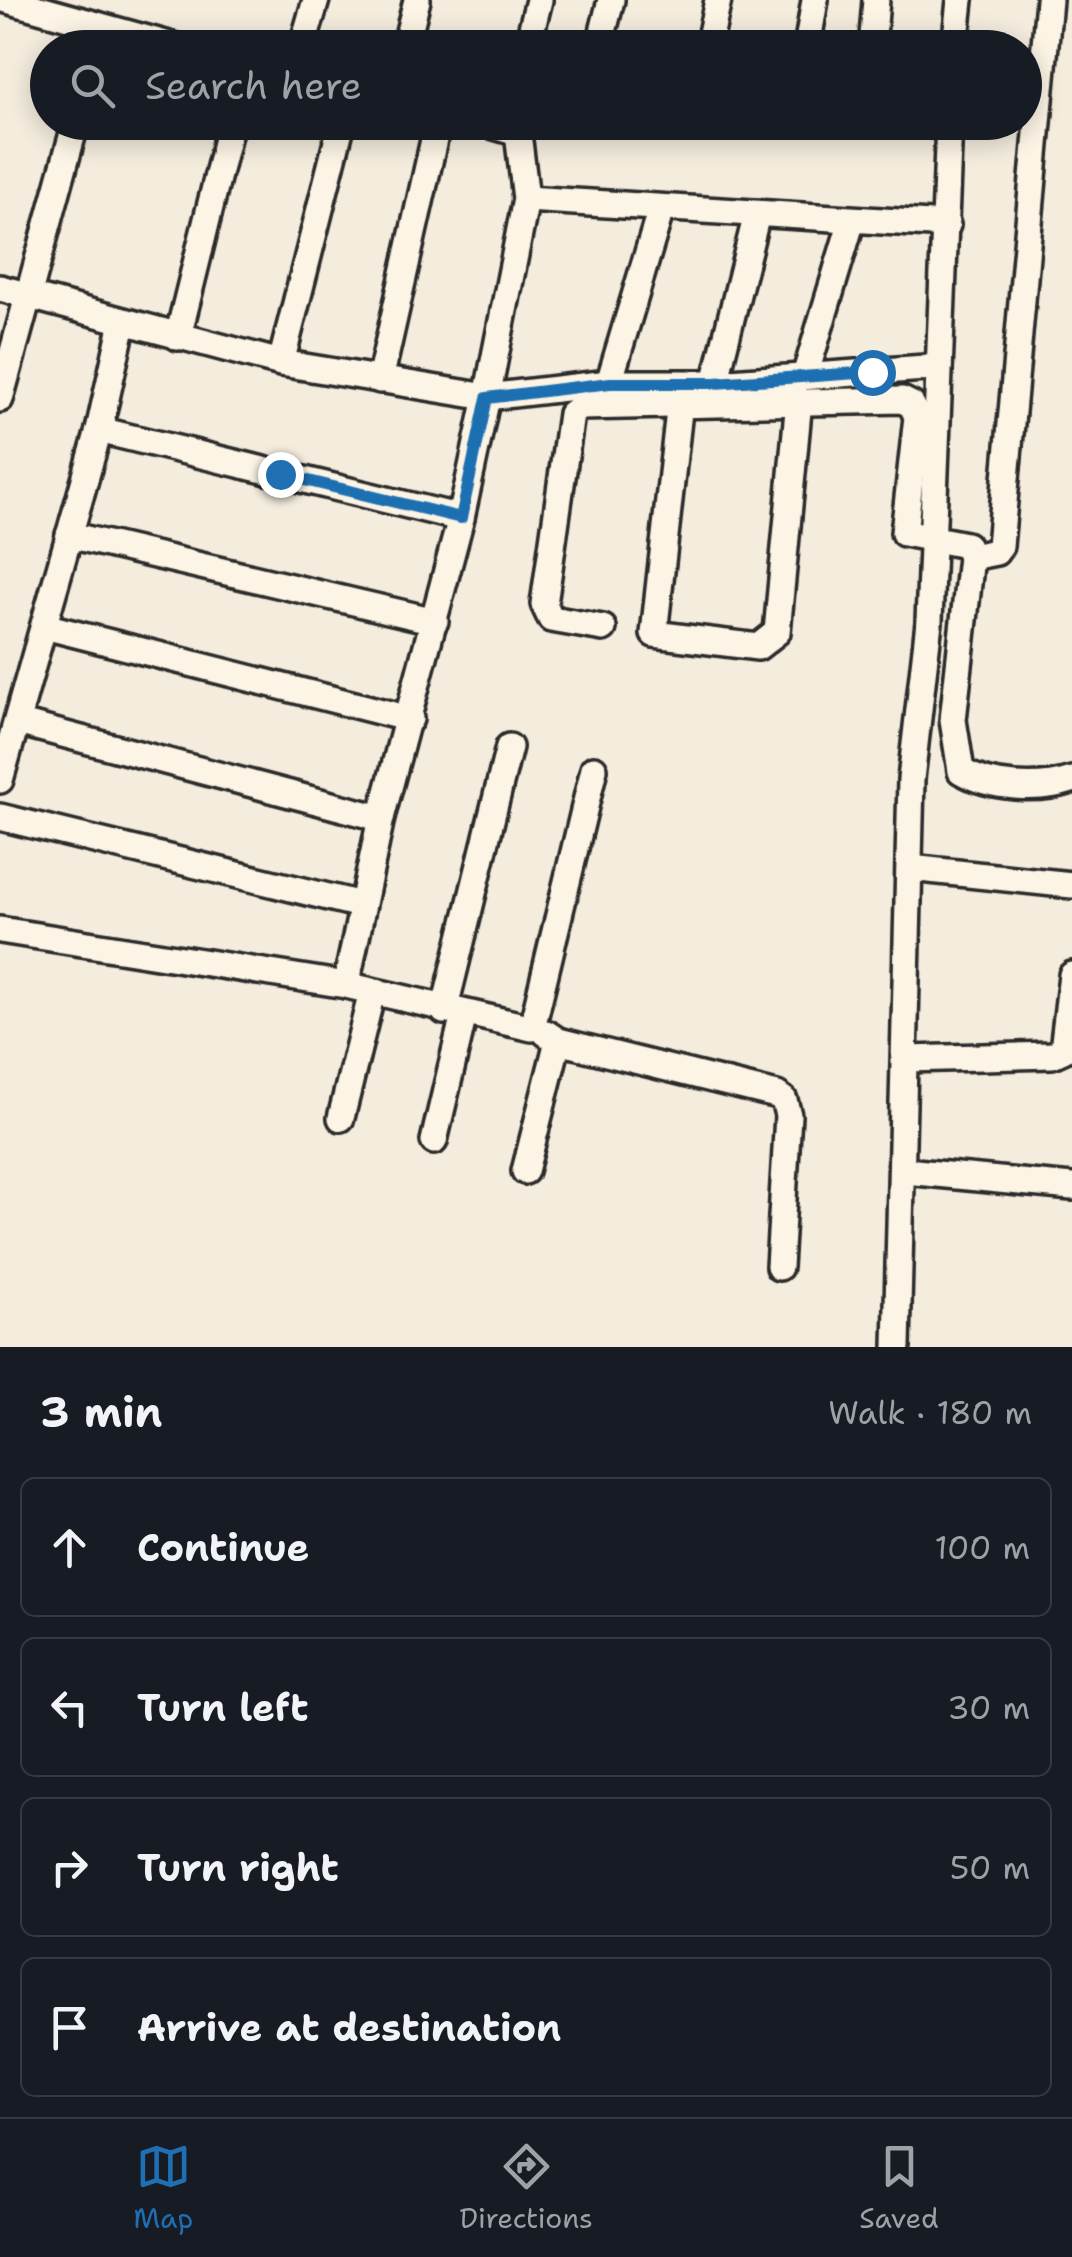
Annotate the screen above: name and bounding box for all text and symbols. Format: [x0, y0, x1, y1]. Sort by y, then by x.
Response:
search box [30, 30, 1042, 140]
icon: search [65, 58, 120, 113]
text: Search here [145, 60, 362, 111]
route start [850, 350, 896, 396]
route end [258, 452, 304, 498]
text: 3 min [40, 1384, 162, 1440]
text: Walk · 180 m [828, 1391, 1032, 1434]
icon: ahead [42, 1520, 97, 1575]
text: Continue [137, 1522, 309, 1573]
text: 100 m [934, 1526, 1030, 1569]
icon: left [42, 1680, 97, 1735]
text: Turn left [137, 1682, 309, 1733]
text: 30 m [947, 1686, 1030, 1729]
icon: right [42, 1840, 97, 1895]
text: Turn right [137, 1842, 339, 1893]
text: 50 m [950, 1846, 1030, 1889]
icon: arrive [42, 2000, 97, 2055]
text: Arrive at destination [137, 2002, 561, 2053]
tab: Map [133, 2139, 193, 2237]
tab: Directions [460, 2139, 593, 2237]
tab: Saved [859, 2139, 939, 2237]

